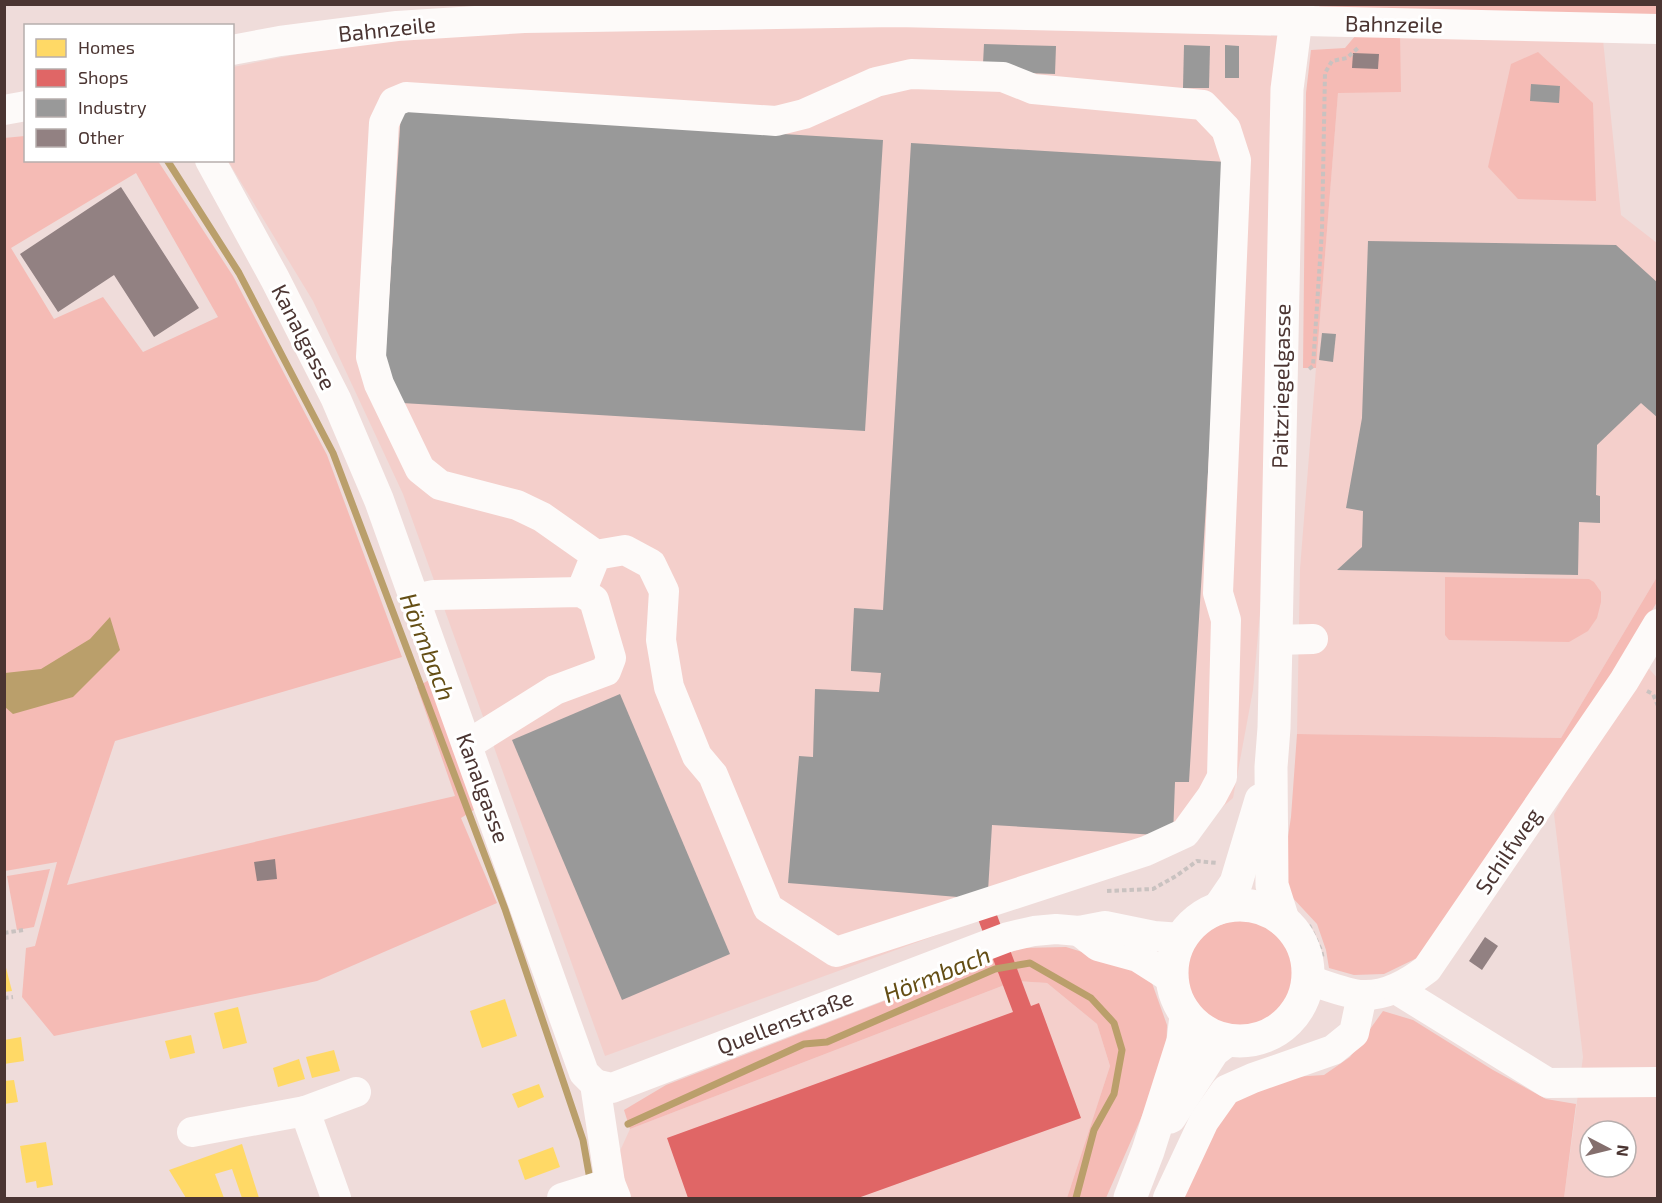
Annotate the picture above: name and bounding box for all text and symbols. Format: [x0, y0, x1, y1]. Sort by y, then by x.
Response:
street label: Bahnzeile [1345, 9, 1443, 37]
street label: Bahnzeile [337, 10, 437, 46]
legend [24, 24, 234, 162]
text: Homes [78, 36, 135, 58]
text: Shops [78, 66, 128, 88]
text: Industry [78, 96, 147, 118]
text: Other [78, 126, 124, 148]
street label: Kanalgasse [267, 279, 343, 394]
street label: Paitzriegelgasse [1266, 303, 1294, 469]
water label: Hörmbach [395, 589, 462, 704]
street label: Kanalgasse [452, 729, 516, 846]
street label: Schilfweg [1469, 802, 1545, 898]
water label: Hörmbach [879, 939, 994, 1008]
street label: Quellenstraße [713, 983, 857, 1060]
north arrow [1578, 1119, 1638, 1179]
text: N [1613, 1144, 1634, 1158]

